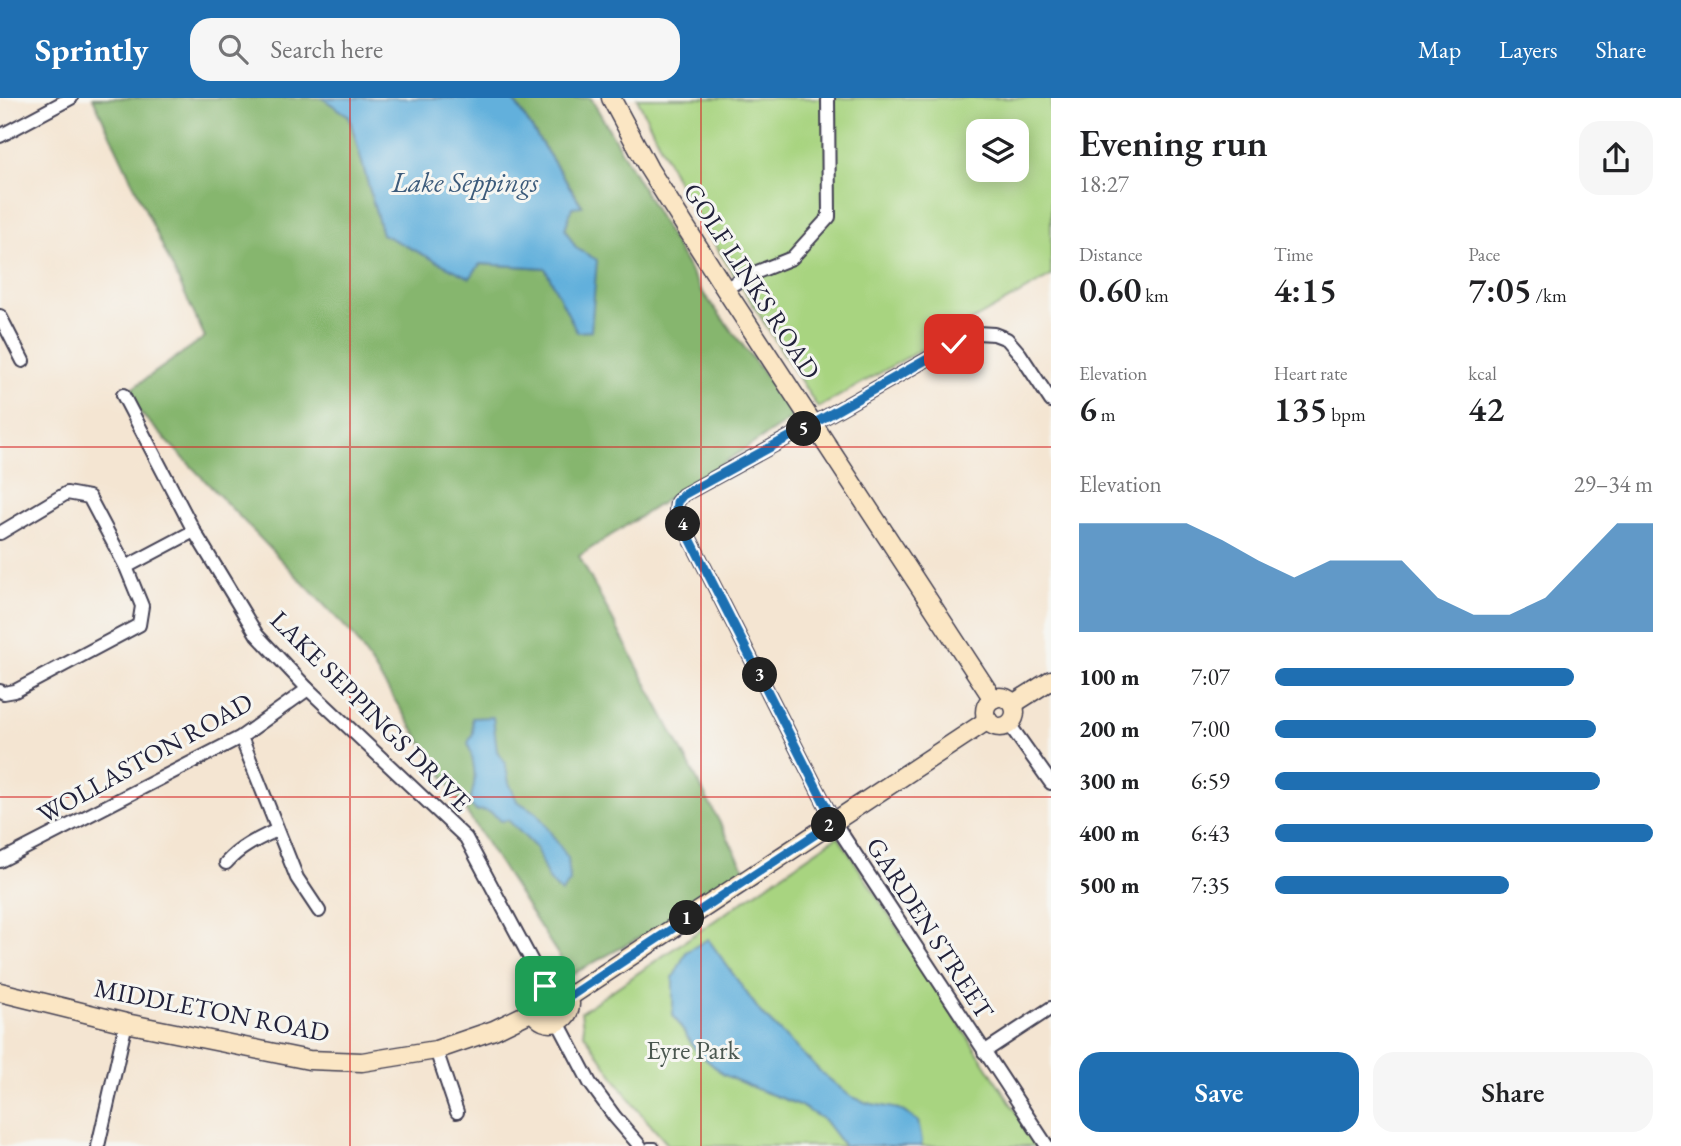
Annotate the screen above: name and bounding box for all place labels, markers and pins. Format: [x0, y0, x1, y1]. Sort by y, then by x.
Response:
pin [924, 314, 984, 374]
pin: 5 [786, 412, 822, 446]
pin: 4 [666, 506, 700, 542]
pin: 3 [742, 658, 778, 692]
pin: 2 [812, 808, 846, 842]
pin: 1 [670, 900, 704, 936]
pin [515, 956, 575, 1016]

